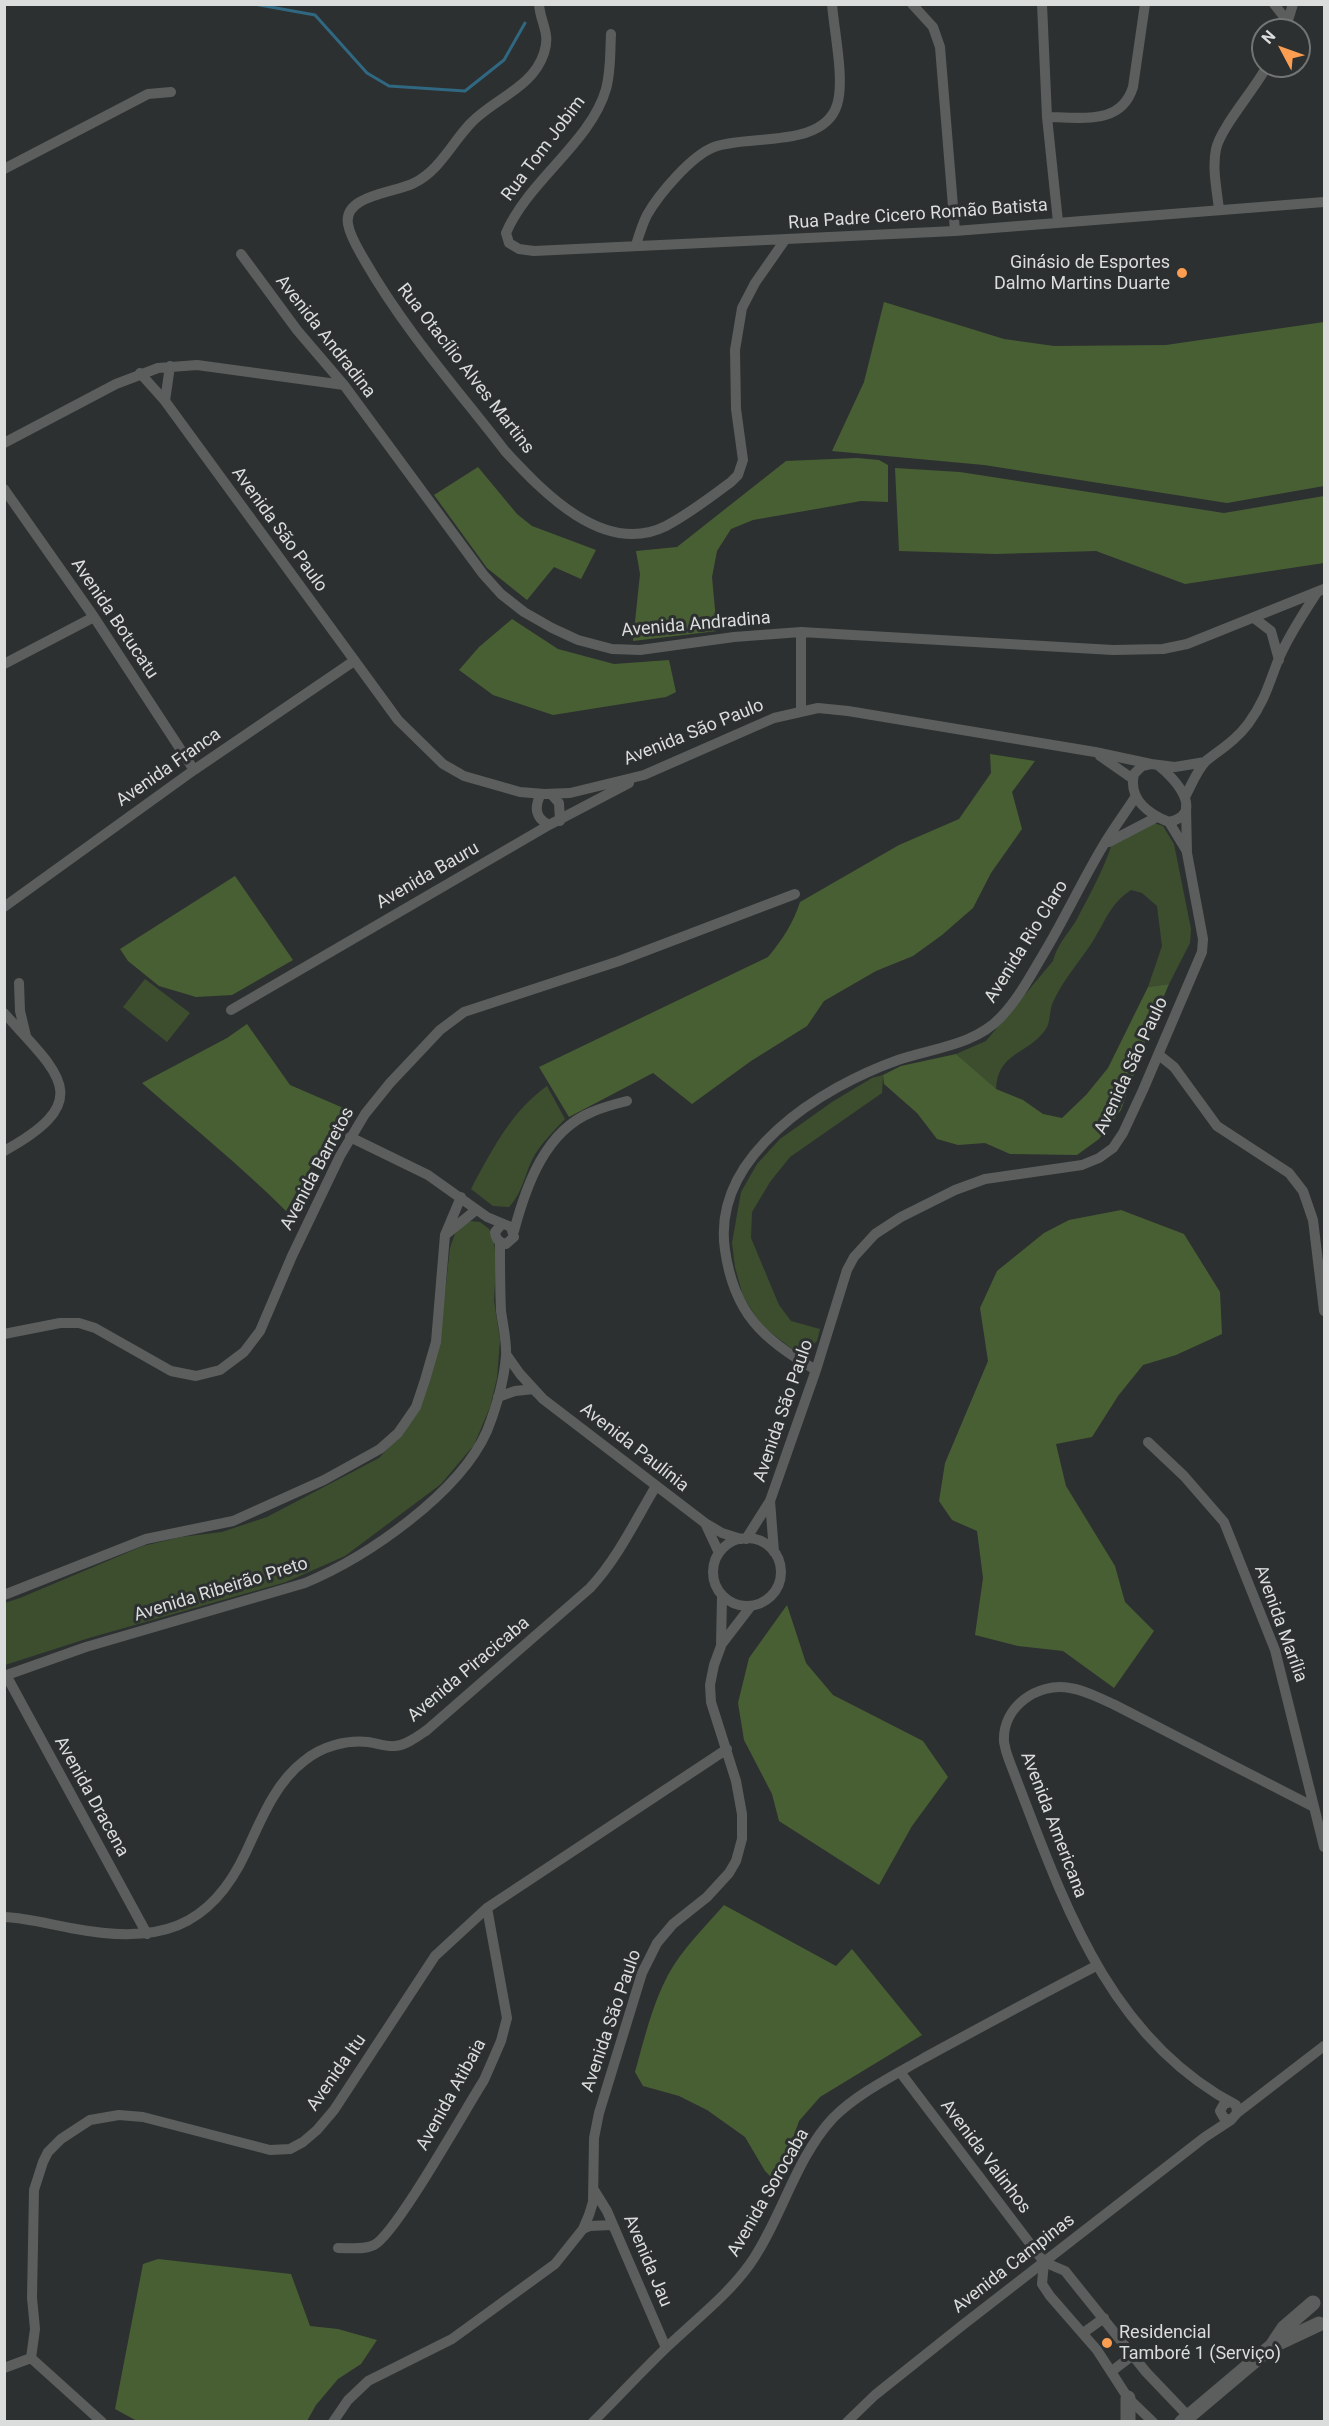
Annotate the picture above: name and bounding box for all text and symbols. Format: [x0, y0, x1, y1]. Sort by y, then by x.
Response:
north arrow [1251, 18, 1311, 78]
text: N [1258, 27, 1279, 48]
street label: Rua Tom Jobim [497, 92, 591, 206]
street label: Rua Padre Cicero Romão Batista [788, 195, 1048, 235]
place label: Ginásio de Esportes Dalmo Martins Duarte [994, 252, 1170, 294]
marker: Ginásio de Esportes Dalmo Martins Duarte [1175, 266, 1189, 280]
street label: Avenida Andradina [270, 271, 380, 403]
street label: Rua Otacílio Alves Martins [392, 280, 538, 458]
street label: Avenida São Paulo [226, 463, 332, 597]
street label: Avenida Botucatu [66, 555, 162, 683]
street label: Avenida Andradina [620, 608, 772, 642]
street label: Avenida São Paulo [621, 695, 767, 771]
street label: Avenida Franca [113, 724, 225, 812]
street label: Avenida Bauru [373, 838, 483, 914]
street label: Avenida Rio Claro [981, 877, 1073, 1007]
street label: Avenida São Paulo [1091, 994, 1173, 1138]
street label: Avenida Barretos [277, 1104, 359, 1234]
street label: Avenida São Paulo [750, 1337, 818, 1485]
street label: Avenida Paulínia [575, 1399, 693, 1497]
street label: Avenida Ribeirão Preto [131, 1553, 311, 1627]
street label: Avenida Marília [1249, 1563, 1311, 1685]
street label: Avenida Piracicaba [404, 1613, 534, 1727]
street label: Avenida Dracena [49, 1733, 133, 1861]
street label: Avenida Americana [1015, 1749, 1091, 1901]
street label: Avenida São Paulo [578, 1947, 646, 2095]
street label: Avenida Itu [303, 2030, 371, 2116]
street label: Avenida Atibaia [412, 2035, 492, 2155]
street label: Avenida Valinhos [935, 2096, 1035, 2218]
street label: Avenida Sorocaba [724, 2125, 814, 2261]
street label: Avenida Campinas [949, 2210, 1079, 2318]
street label: Avenida Jau [618, 2212, 676, 2310]
place label: Residencial Tamboré 1 (Serviço) [1119, 2322, 1281, 2364]
marker: Residencial Tamboré 1 (Serviço) [1100, 2336, 1114, 2350]

